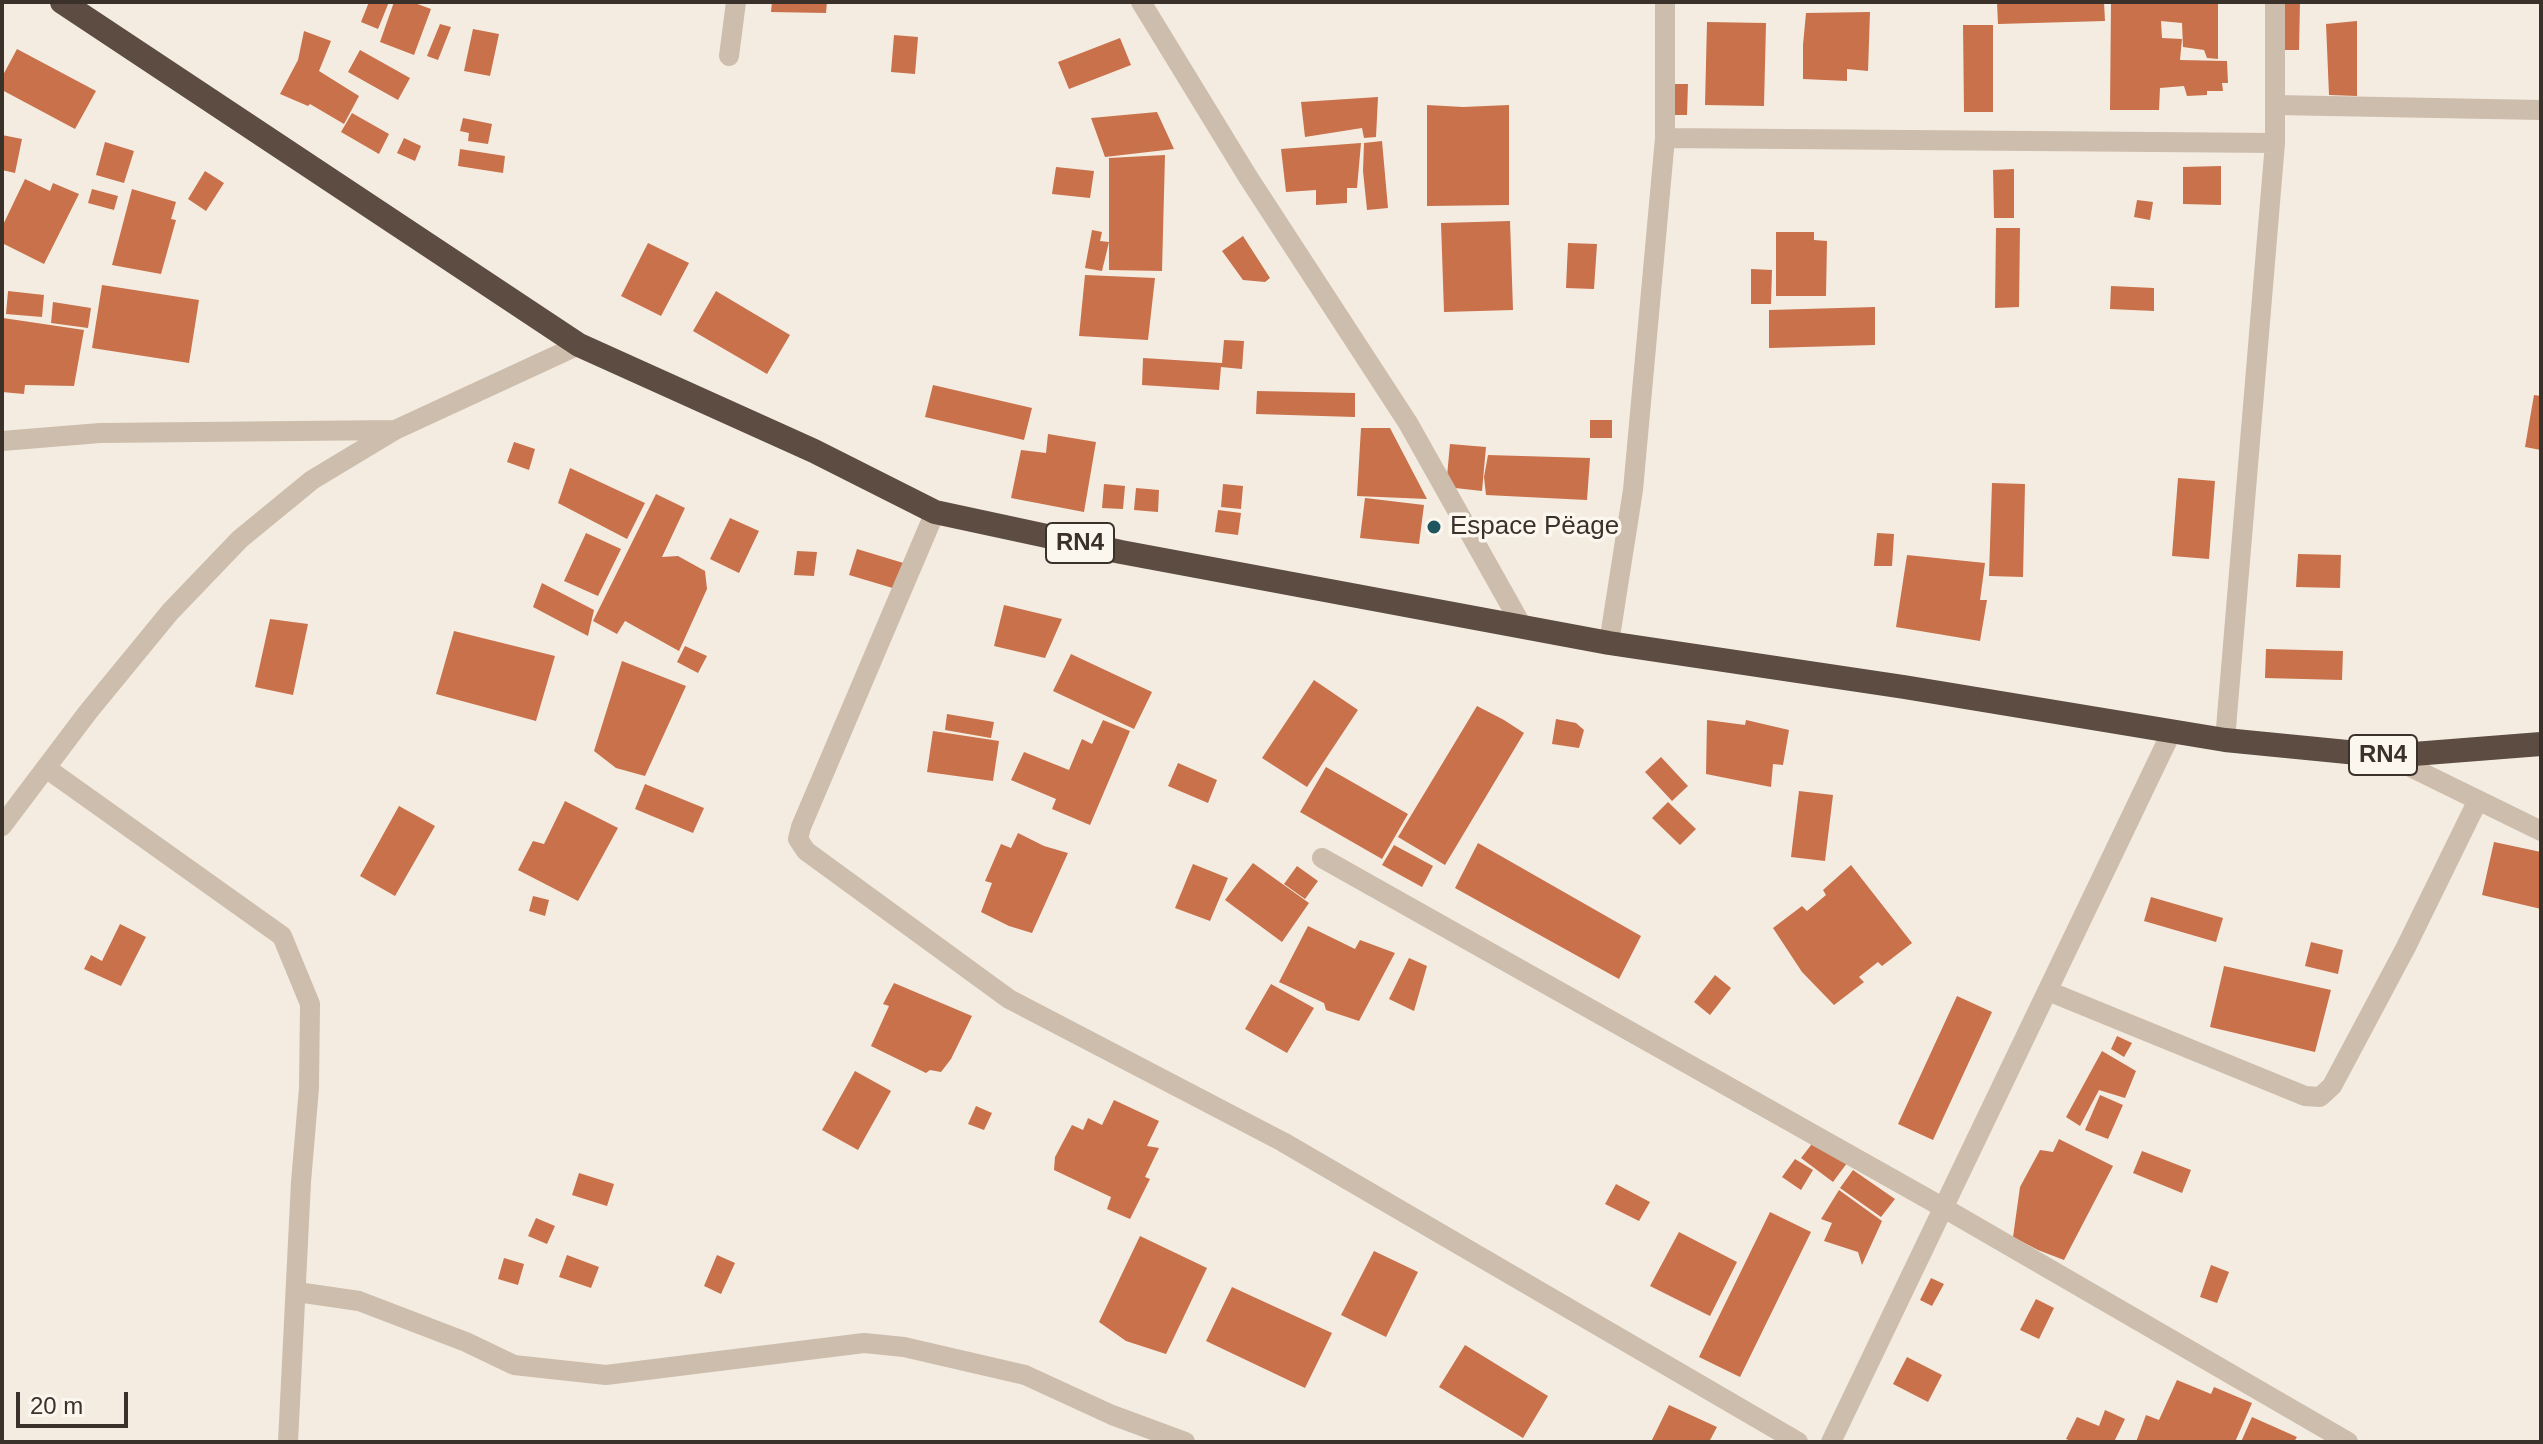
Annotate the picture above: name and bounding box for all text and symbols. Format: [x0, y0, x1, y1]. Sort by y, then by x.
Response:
place label: Espace Pëage [1450, 511, 1619, 543]
marker: Espace Pëage [1425, 518, 1443, 536]
road number: RN4 [1046, 523, 1114, 563]
road number: RN4 [2349, 735, 2417, 775]
scale bar [20, 1376, 132, 1426]
text: 20 m [30, 1392, 83, 1419]

